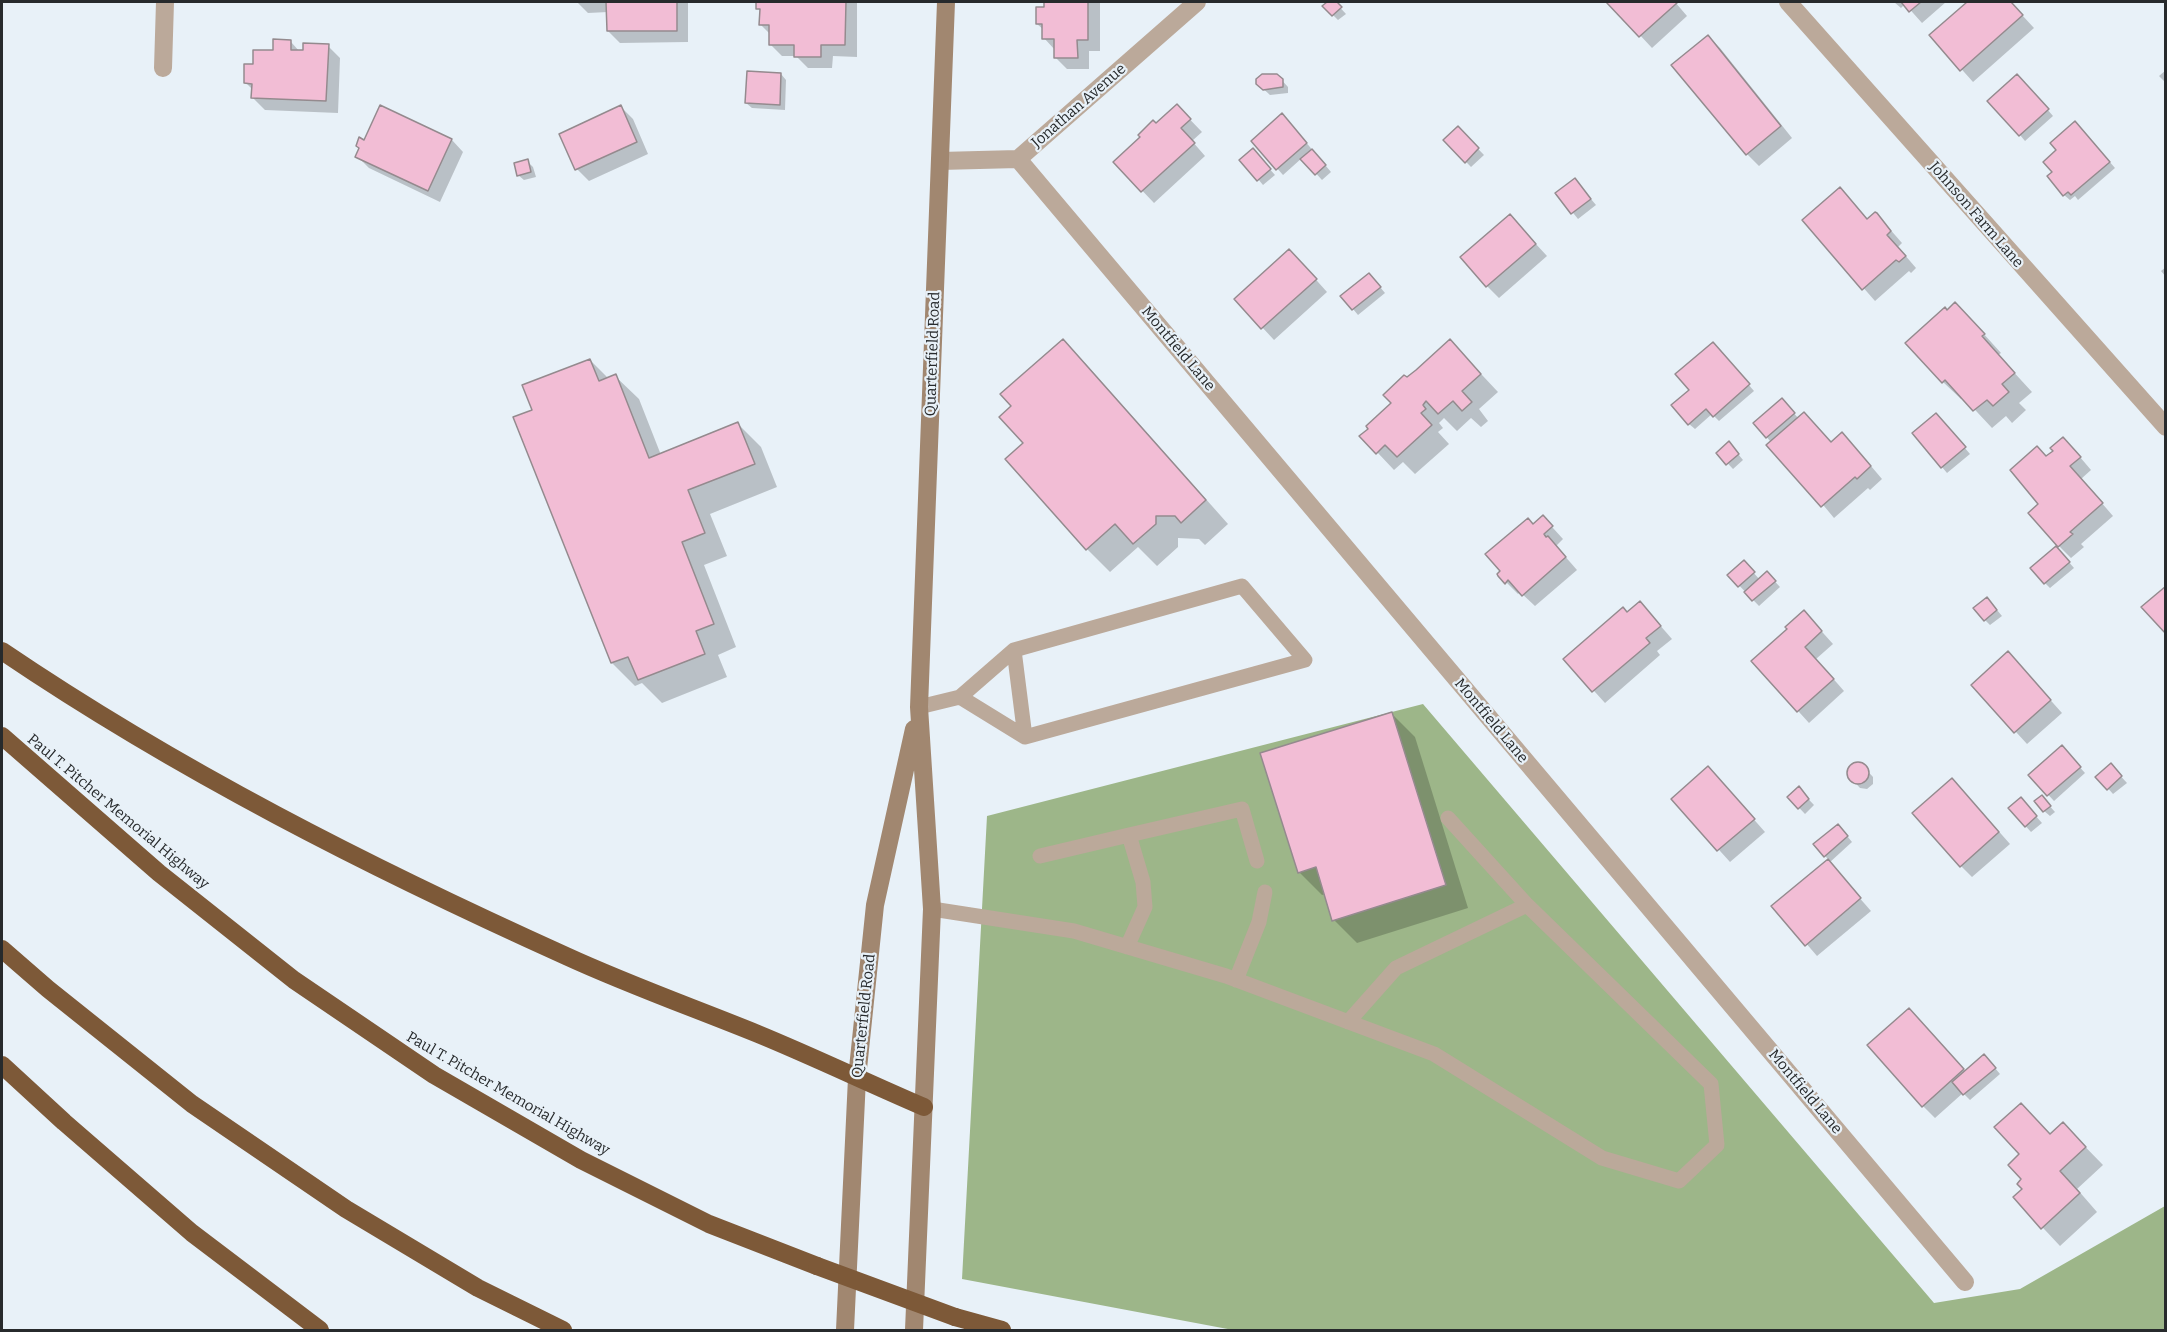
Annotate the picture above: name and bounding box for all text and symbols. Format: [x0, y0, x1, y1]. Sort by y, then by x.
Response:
street label: Jonathan Avenue [1028, 60, 1130, 152]
street label: Johnson Farm Lane [1925, 158, 2027, 272]
street label: Quarterfield Road [922, 291, 944, 417]
street label: Montfield Lane [1137, 303, 1219, 395]
street label: Montfield Lane [1450, 675, 1532, 767]
street label: Paul T. Pitcher Memorial Highway [23, 731, 213, 893]
street label: Quarterfield Road [849, 953, 879, 1079]
street label: Paul T. Pitcher Memorial Highway [403, 1028, 613, 1160]
street label: Montfield Lane [1764, 1046, 1846, 1138]

